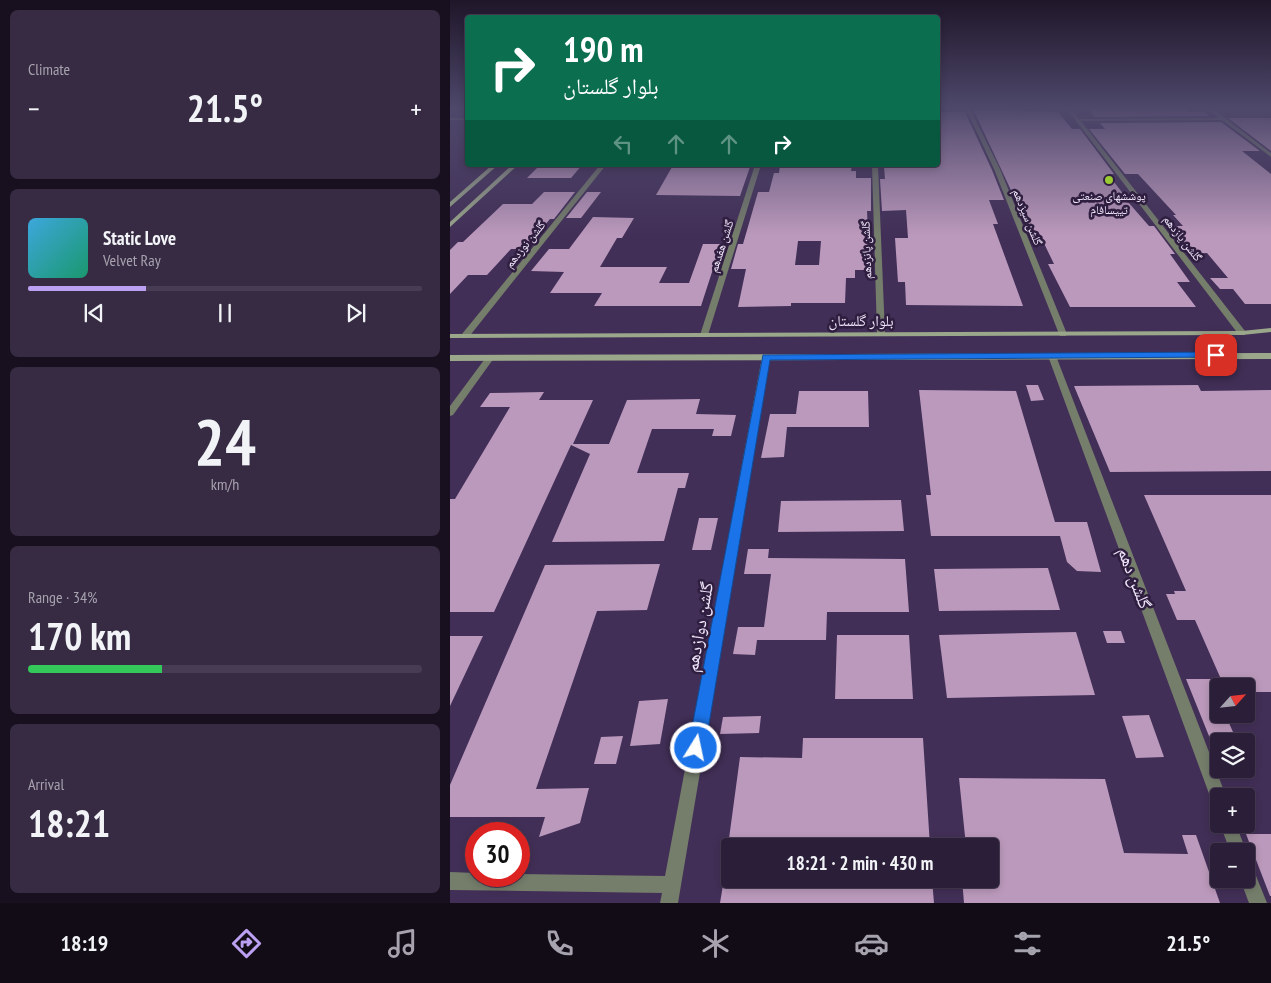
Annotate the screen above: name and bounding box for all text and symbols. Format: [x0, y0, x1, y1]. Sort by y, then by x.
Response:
text: 190 m [563, 26, 644, 72]
icon: right [480, 35, 545, 100]
text: Climate [28, 59, 70, 79]
text: بلوار گلستان [563, 72, 659, 100]
text: 21.5° [187, 83, 263, 132]
text: − [28, 90, 40, 127]
text: + [410, 90, 422, 127]
icon: left [609, 130, 637, 158]
icon: ahead [662, 130, 690, 158]
icon: ahead [715, 130, 743, 158]
icon: right [768, 130, 796, 158]
marker: پوششهای صنعتی تییسافام [1103, 174, 1115, 186]
street label: گلشن سیزدهم [1009, 186, 1046, 248]
place label: پوششهای صنعتی تییسافام [1072, 188, 1146, 218]
street label: گلشن یازدهم [1159, 212, 1206, 265]
street label: گلشن نوزدهم [501, 217, 549, 271]
street label: گلشن هفدهم [705, 218, 737, 274]
street label: گلشن پانزدهم [857, 221, 876, 279]
text: Static Love [103, 226, 176, 250]
text: Velvet Ray [103, 250, 161, 270]
icon: previous [80, 299, 108, 327]
icon: pause [211, 299, 239, 327]
icon: next [342, 299, 370, 327]
street label: بلوار گلستان [828, 311, 894, 331]
pin [1195, 334, 1237, 376]
icon: arrive [1202, 341, 1230, 369]
text: 24 [194, 399, 256, 483]
text: km/h [211, 474, 239, 494]
street label: گلشن دهم [1112, 544, 1157, 613]
street label: گلشن دوازدهم [680, 579, 719, 674]
text: Range · 34% [28, 587, 97, 607]
text: 170 km [28, 611, 131, 660]
north arrow [1210, 678, 1255, 722]
map controls [1210, 678, 1255, 888]
position arrow [669, 721, 721, 773]
button: layers [1210, 733, 1255, 778]
text: Arrival [28, 774, 64, 794]
button: + [1210, 788, 1255, 833]
text: 18:21 [28, 798, 110, 847]
speed limit sign: 30 [465, 822, 530, 887]
button: − [1210, 843, 1255, 888]
text: 18:21 · 2 min · 430 m [787, 851, 933, 875]
icon: directions [229, 926, 264, 961]
icon: music [385, 926, 420, 961]
icon: phone [542, 926, 577, 961]
icon: climate [698, 926, 733, 961]
icon: car [854, 926, 889, 961]
icon: filters [1010, 926, 1045, 961]
text: 18:19 [61, 929, 108, 957]
text: 21.5° [1166, 929, 1210, 957]

